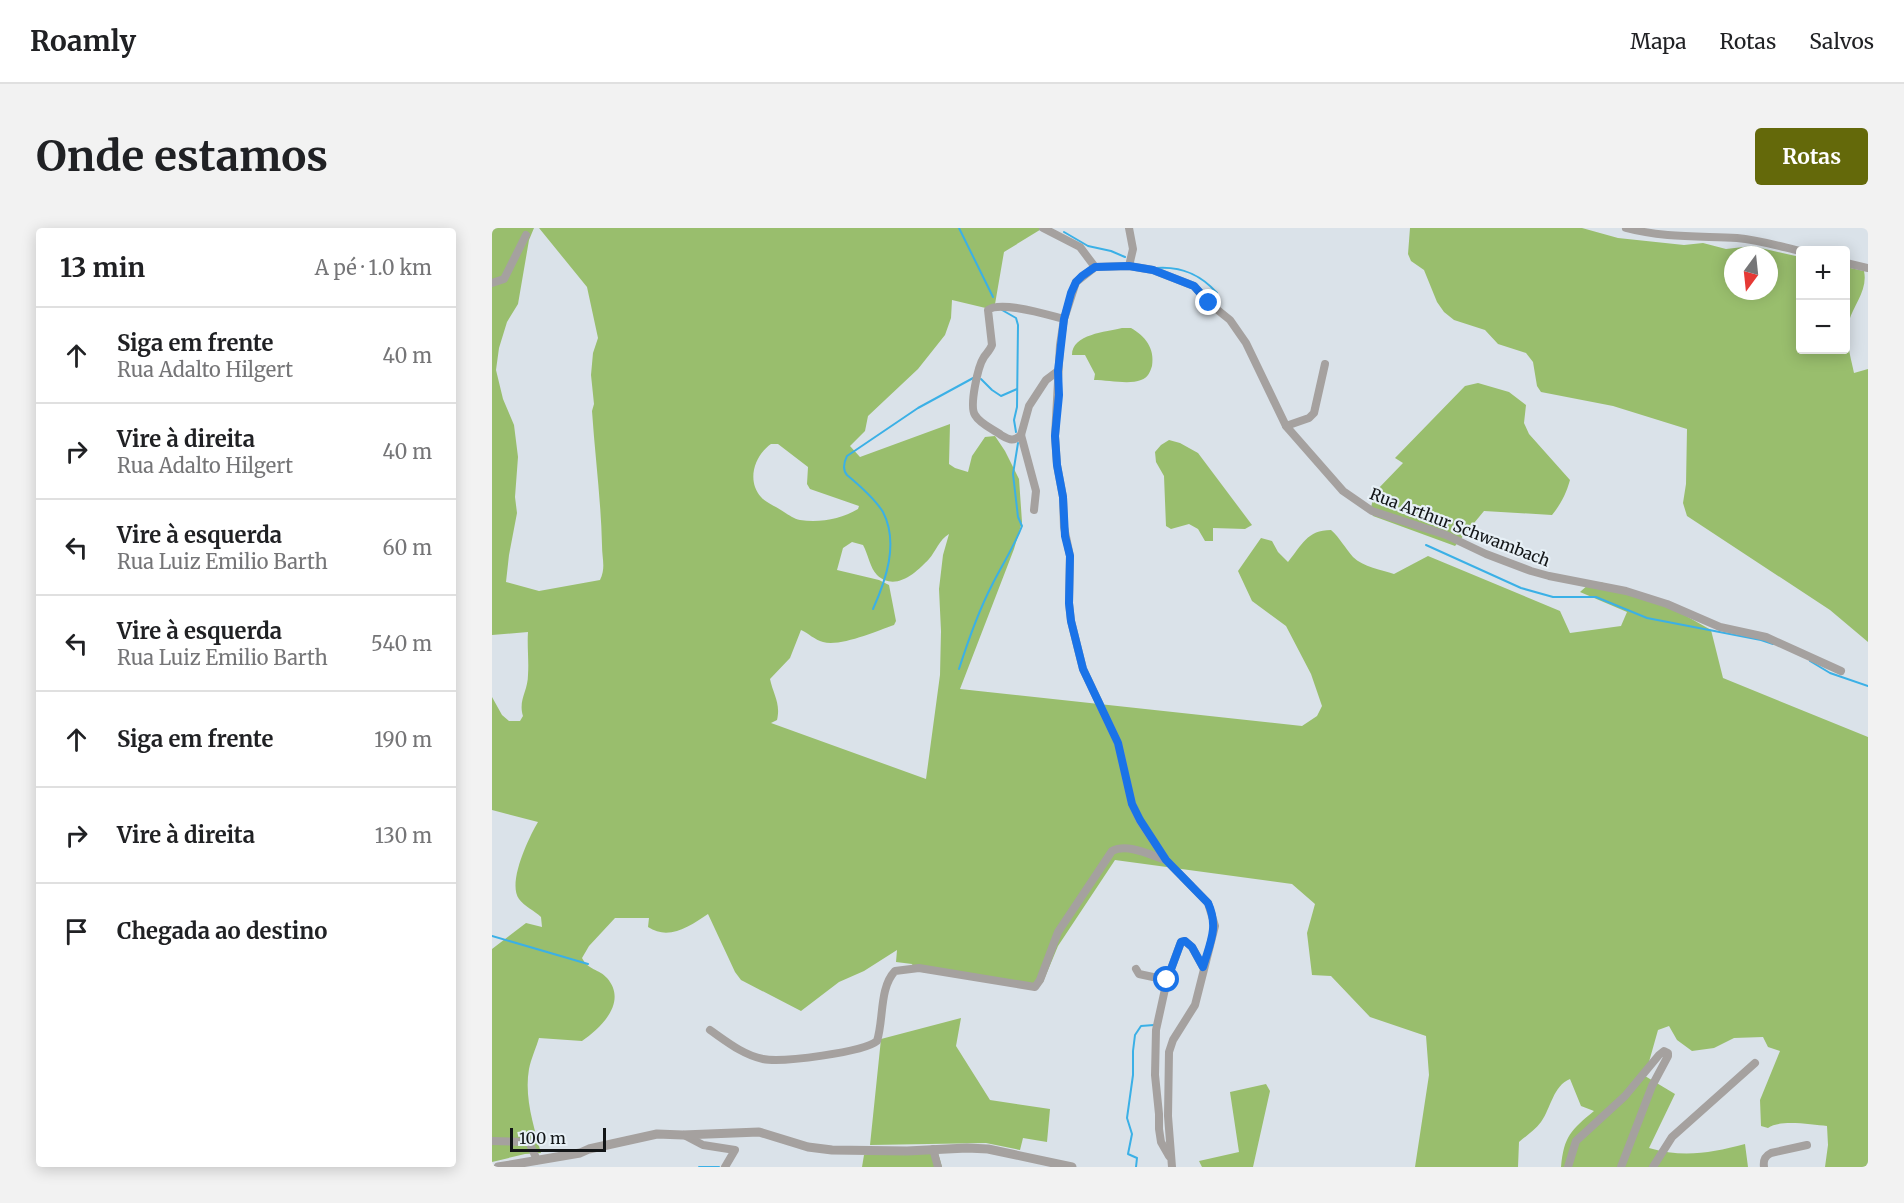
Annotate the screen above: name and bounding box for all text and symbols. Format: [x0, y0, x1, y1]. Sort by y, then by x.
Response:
text: Roamly [30, 23, 136, 59]
text: Mapa [1630, 28, 1687, 55]
text: Rotas [1720, 28, 1776, 55]
text: Salvos [1809, 28, 1874, 55]
button: Rotas [1755, 128, 1868, 185]
text: Onde estamos [36, 130, 328, 182]
north arrow [1724, 246, 1778, 300]
map controls [1796, 246, 1850, 354]
button: + [1796, 246, 1850, 300]
text: 13 min [60, 251, 145, 284]
text: A pé · 1.0 km [315, 255, 432, 280]
route end [1195, 289, 1221, 315]
button: − [1796, 300, 1850, 354]
text: Siga em frente [117, 329, 273, 357]
icon: ahead [60, 339, 93, 372]
text: 40 m [382, 343, 432, 368]
text: Rua Adalto Hilgert [117, 357, 293, 382]
text: Vire à direita [117, 425, 255, 453]
icon: right [60, 435, 93, 468]
text: 40 m [382, 439, 432, 464]
text: Rua Adalto Hilgert [117, 453, 293, 478]
street label: Rua Arthur Schwambach [1367, 483, 1553, 571]
text: Vire à esquerda [117, 521, 282, 549]
icon: left [60, 531, 93, 564]
text: 60 m [382, 535, 432, 560]
text: Rua Luiz Emilio Barth [117, 549, 328, 574]
text: Vire à esquerda [117, 617, 282, 645]
icon: left [60, 627, 93, 660]
text: 540 m [371, 631, 432, 656]
text: Rua Luiz Emilio Barth [117, 645, 328, 670]
icon: ahead [60, 723, 93, 756]
text: Siga em frente [117, 725, 273, 753]
text: 190 m [374, 727, 432, 752]
icon: right [60, 819, 93, 852]
text: Vire à direita [117, 821, 255, 849]
text: 130 m [375, 823, 432, 848]
icon: arrive [60, 915, 93, 948]
text: Chegada ao destino [117, 917, 327, 945]
route start [1153, 966, 1179, 992]
scale bar [510, 1125, 606, 1152]
text: 100 m [519, 1128, 566, 1148]

